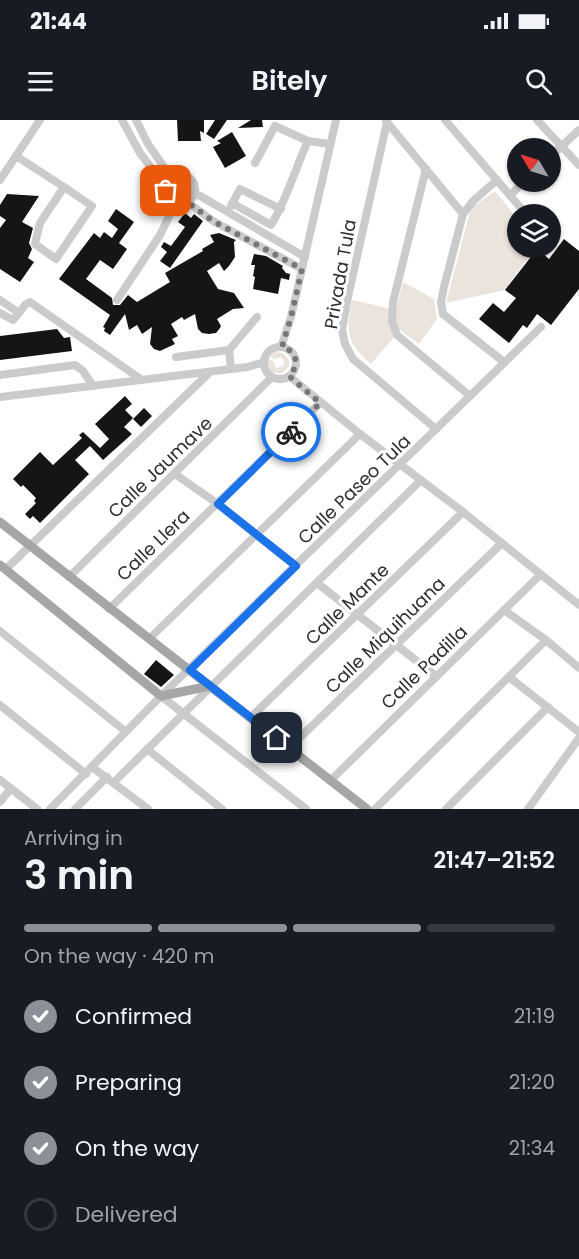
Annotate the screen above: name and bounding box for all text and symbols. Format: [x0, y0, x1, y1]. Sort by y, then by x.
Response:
text: 21:44 [30, 6, 87, 37]
text: Bitely [252, 62, 327, 99]
icon: menu [24, 65, 57, 98]
icon: search [522, 65, 555, 98]
north arrow [507, 138, 561, 192]
map controls [507, 138, 561, 258]
pin [140, 165, 191, 216]
icon: bag [149, 174, 182, 207]
button: layers [507, 204, 561, 258]
street label: Privada Tula [318, 217, 362, 331]
courier [261, 402, 321, 462]
street label: Calle Jaumave [102, 411, 218, 523]
icon: bike [275, 416, 308, 449]
street label: Calle Paseo Tula [292, 429, 416, 549]
street label: Calle Llera [111, 504, 195, 586]
street label: Calle Mante [300, 558, 394, 650]
street label: Calle Miquihuana [320, 571, 450, 699]
street label: Calle Padilla [375, 619, 473, 715]
pin [251, 712, 302, 763]
icon: home [260, 721, 293, 754]
text: Arriving in [24, 824, 123, 852]
text: 21:47–21:52 [433, 845, 555, 876]
text: 3 min [24, 848, 134, 903]
text: On the way · 420 m [24, 942, 214, 970]
icon: check [24, 1000, 57, 1033]
text: Confirmed [75, 1001, 192, 1032]
text: 21:19 [514, 1002, 555, 1030]
icon: check [24, 1066, 57, 1099]
text: Preparing [75, 1067, 182, 1098]
text: 21:20 [509, 1068, 555, 1096]
icon: check [24, 1132, 57, 1165]
text: On the way [75, 1133, 199, 1164]
text: 21:34 [508, 1134, 555, 1162]
text: Delivered [75, 1199, 178, 1230]

